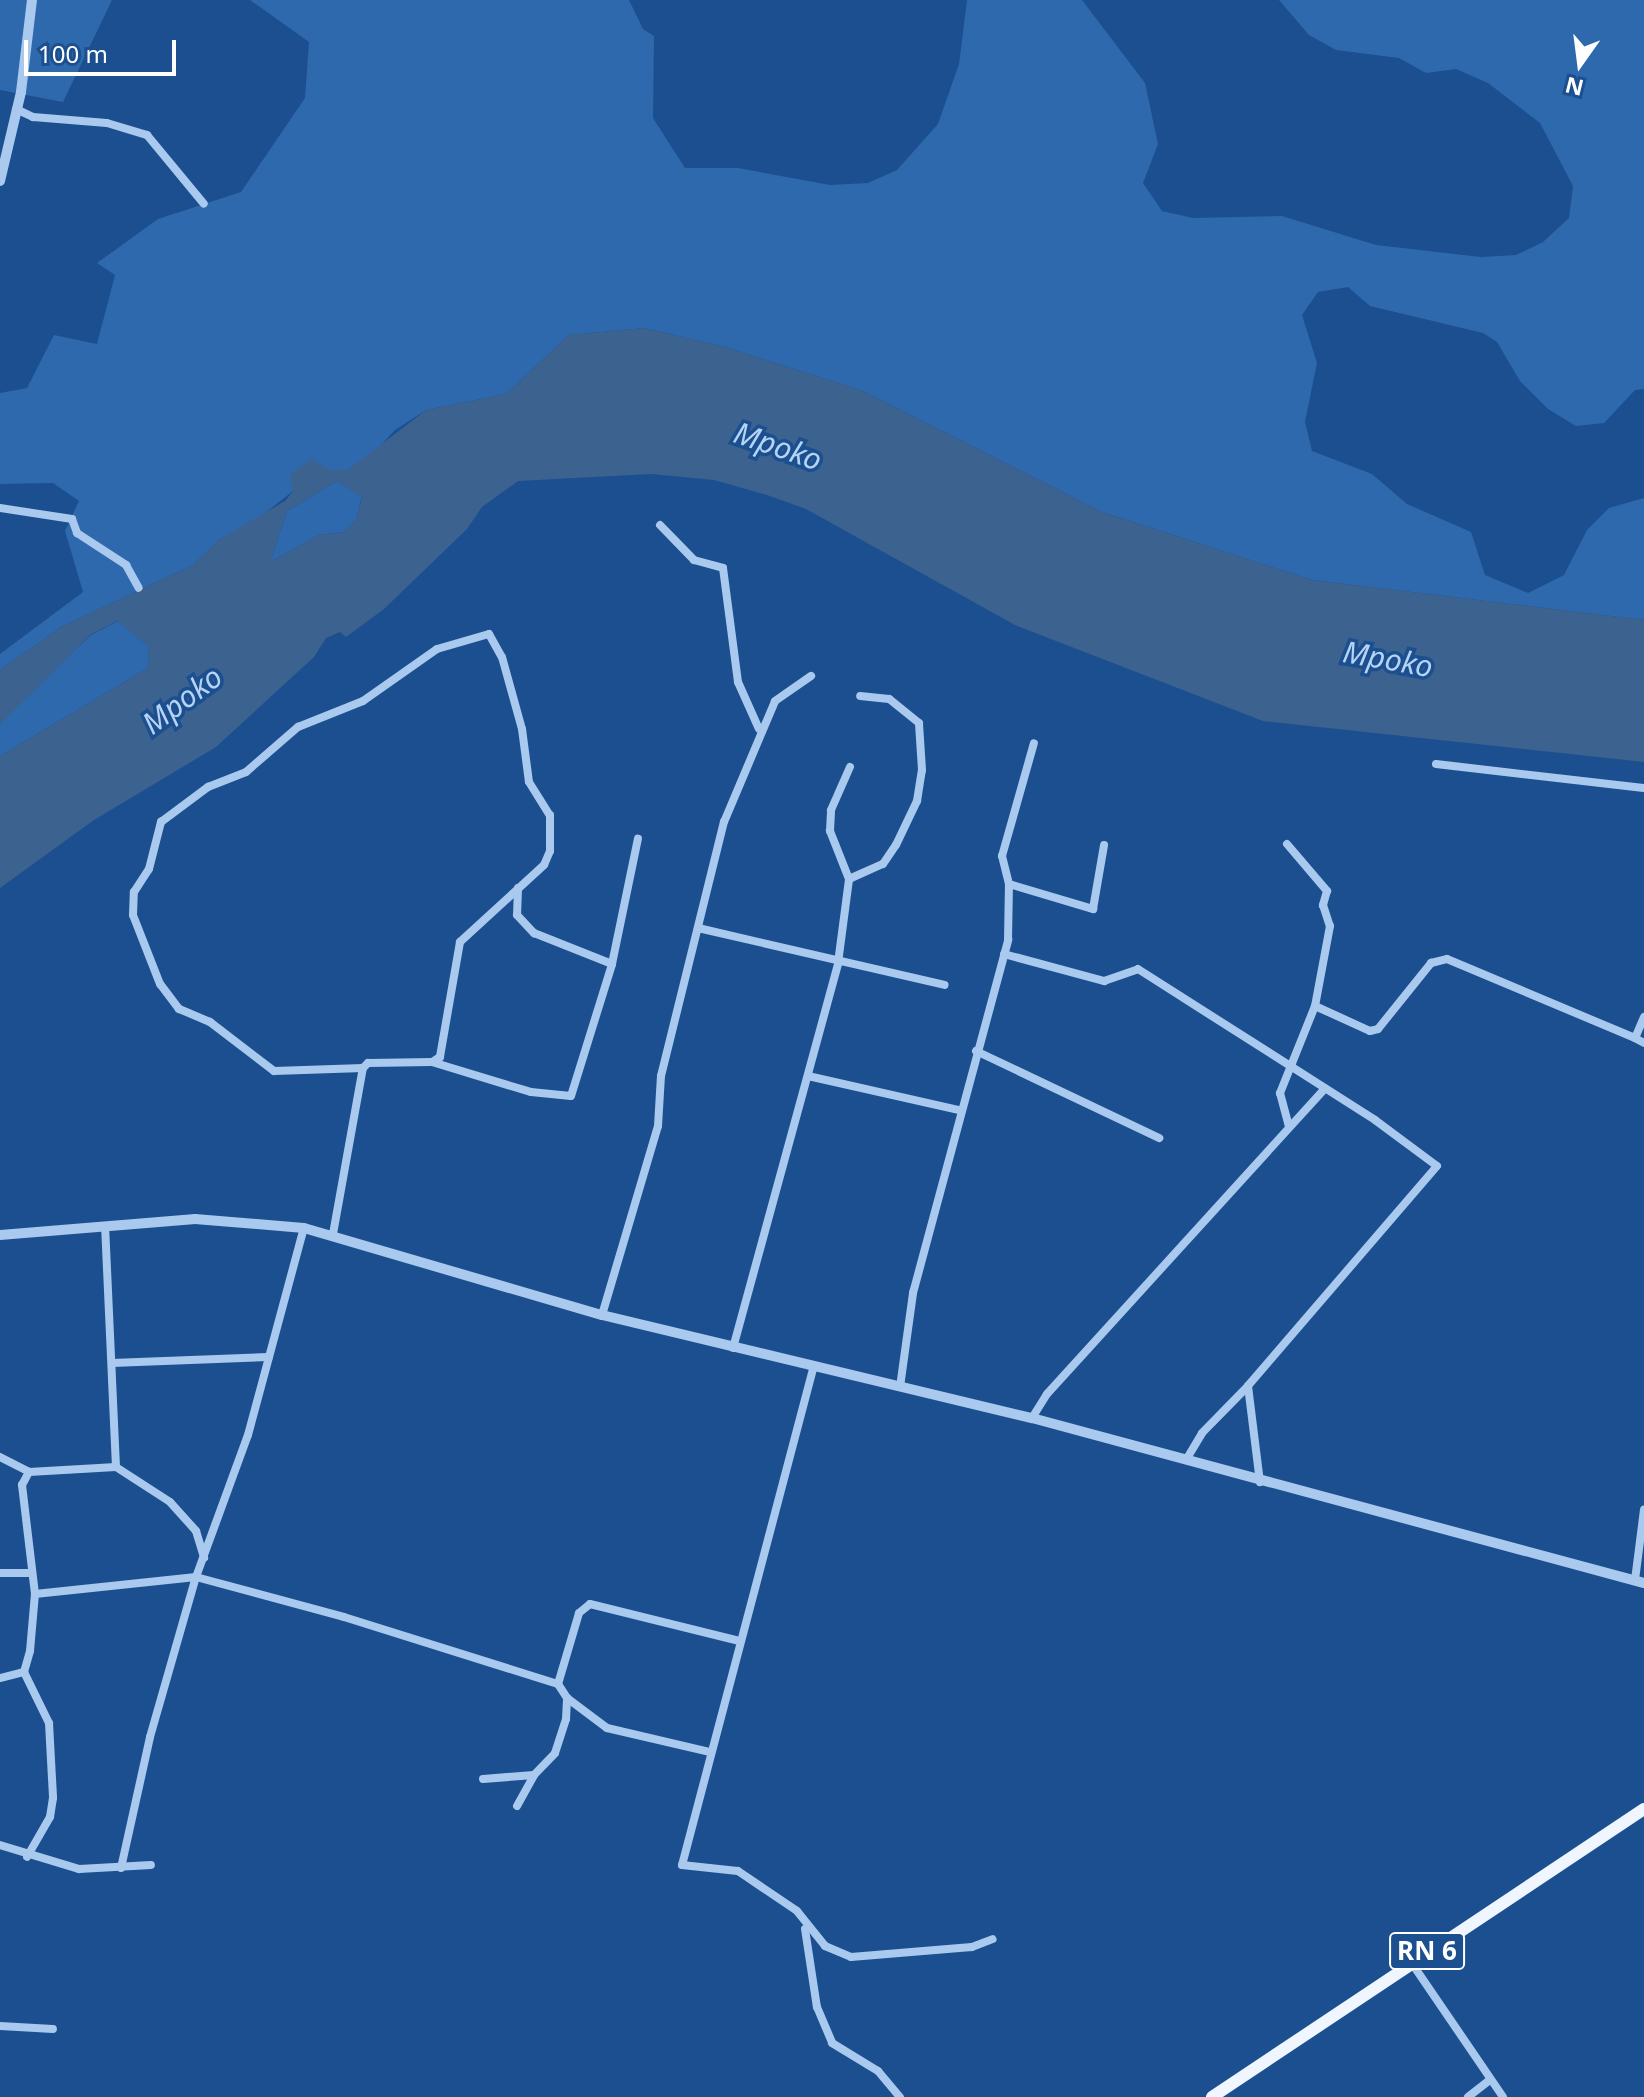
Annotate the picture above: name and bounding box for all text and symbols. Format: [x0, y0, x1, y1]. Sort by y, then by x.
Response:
scale bar [28, 24, 180, 74]
north arrow [1540, 24, 1620, 104]
text: 100 m [38, 37, 108, 70]
text: N [1562, 71, 1587, 104]
water label: Mpoko [729, 414, 827, 478]
water label: Mpoko [1340, 633, 1436, 685]
water label: Mpoko [135, 658, 229, 742]
road number: RN 6 [1389, 1929, 1465, 1973]

